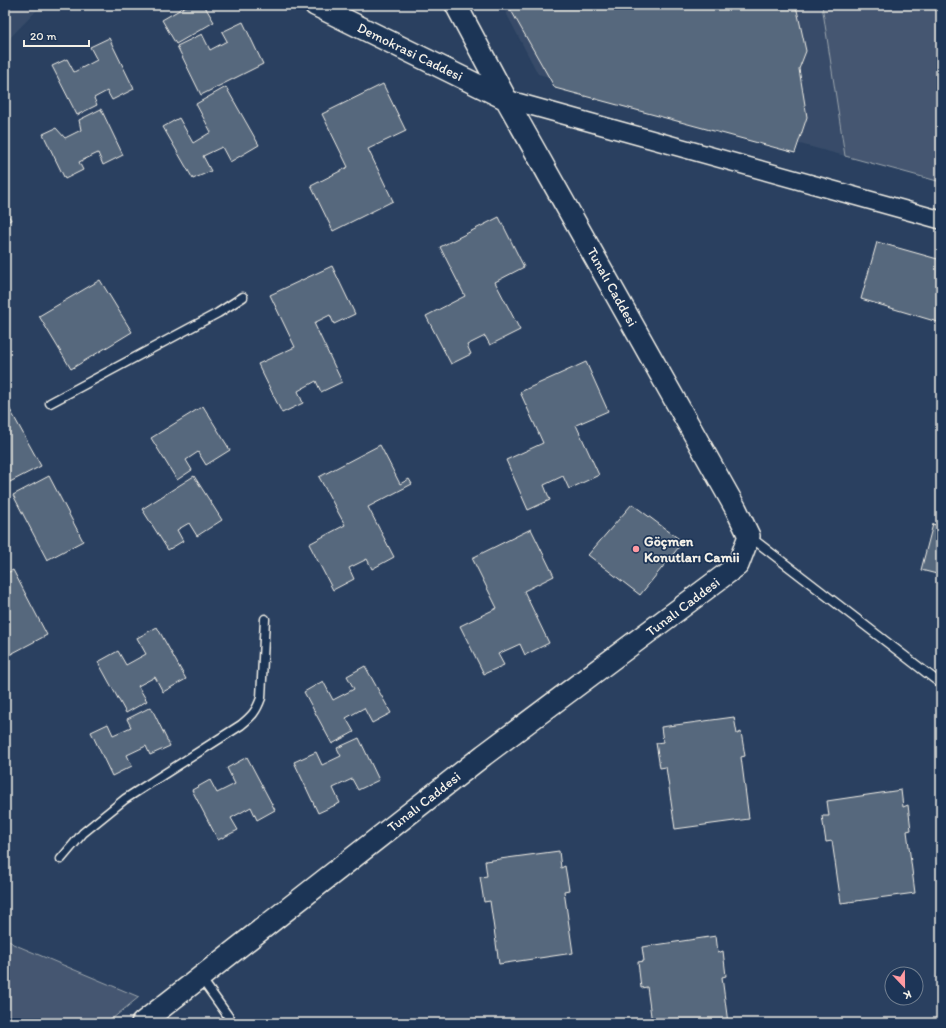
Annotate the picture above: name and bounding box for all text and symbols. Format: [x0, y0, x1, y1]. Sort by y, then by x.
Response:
street label: Demokrasi Caddesi [354, 19, 466, 85]
scale bar [24, 22, 89, 48]
text: 20 m [30, 29, 57, 43]
street label: Tunalı Caddesi [583, 244, 641, 330]
place label: Göçmen Konutları Camii [644, 533, 740, 566]
marker: Göçmen Konutları Camii [631, 544, 641, 554]
street label: Tunalı Caddesi [643, 574, 723, 640]
street label: Tunalı Caddesi [384, 768, 464, 836]
north arrow [884, 966, 924, 1006]
text: K [901, 987, 913, 1003]

